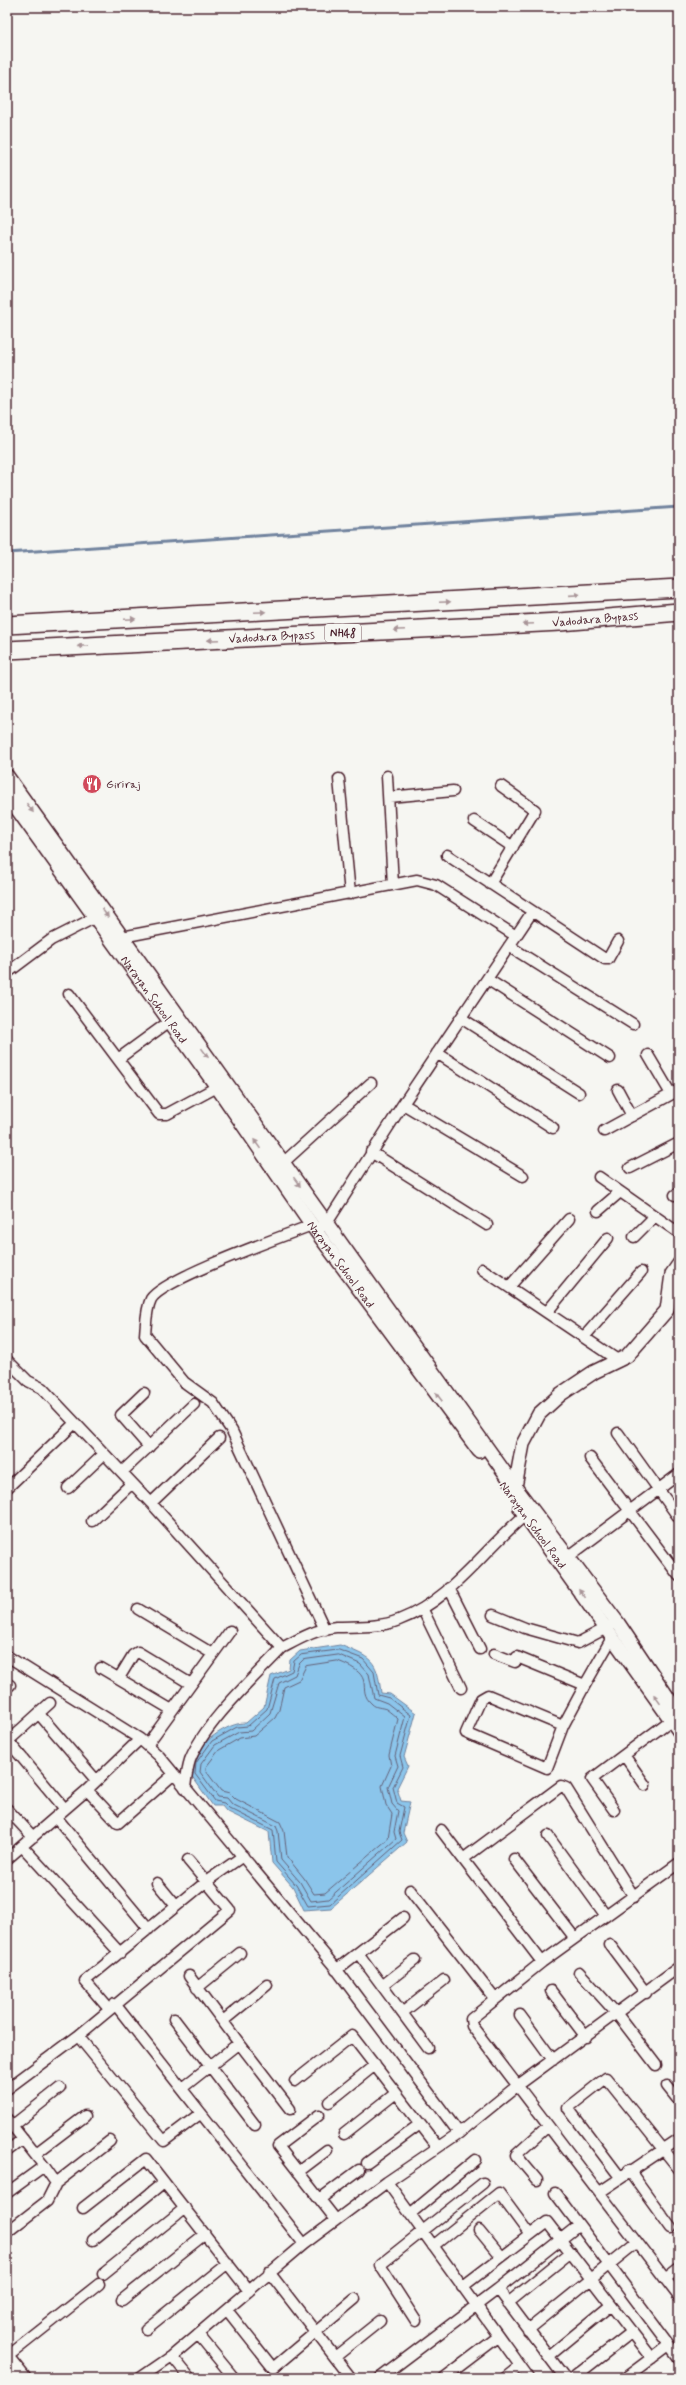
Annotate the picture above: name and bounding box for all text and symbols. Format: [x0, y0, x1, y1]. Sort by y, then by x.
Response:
one-way arrow [569, 591, 581, 598]
one-way arrow [439, 599, 452, 605]
street label: Vadodara Bypass [552, 608, 639, 631]
one-way arrow [254, 609, 267, 615]
one-way arrow [124, 615, 136, 622]
one-way arrow [522, 620, 534, 627]
road number: NH48 [325, 624, 361, 642]
street label: Vadodara Bypass [228, 627, 315, 648]
one-way arrow [393, 627, 405, 634]
one-way arrow [207, 636, 219, 643]
one-way arrow [77, 643, 89, 650]
restaurant icon: Giriraj [81, 773, 103, 795]
place label: Giriraj [106, 777, 141, 793]
one-way arrow [26, 802, 34, 813]
one-way arrow [101, 908, 109, 919]
street label: Narayan School Road [116, 953, 190, 1047]
one-way arrow [201, 1048, 210, 1059]
one-way arrow [253, 1139, 261, 1149]
one-way arrow [293, 1177, 301, 1187]
street label: Narayan School Road [303, 1218, 378, 1312]
one-way arrow [435, 1392, 444, 1403]
street label: Narayan School Road [495, 1479, 569, 1573]
one-way arrow [578, 1588, 586, 1598]
one-way arrow [653, 1694, 661, 1704]

